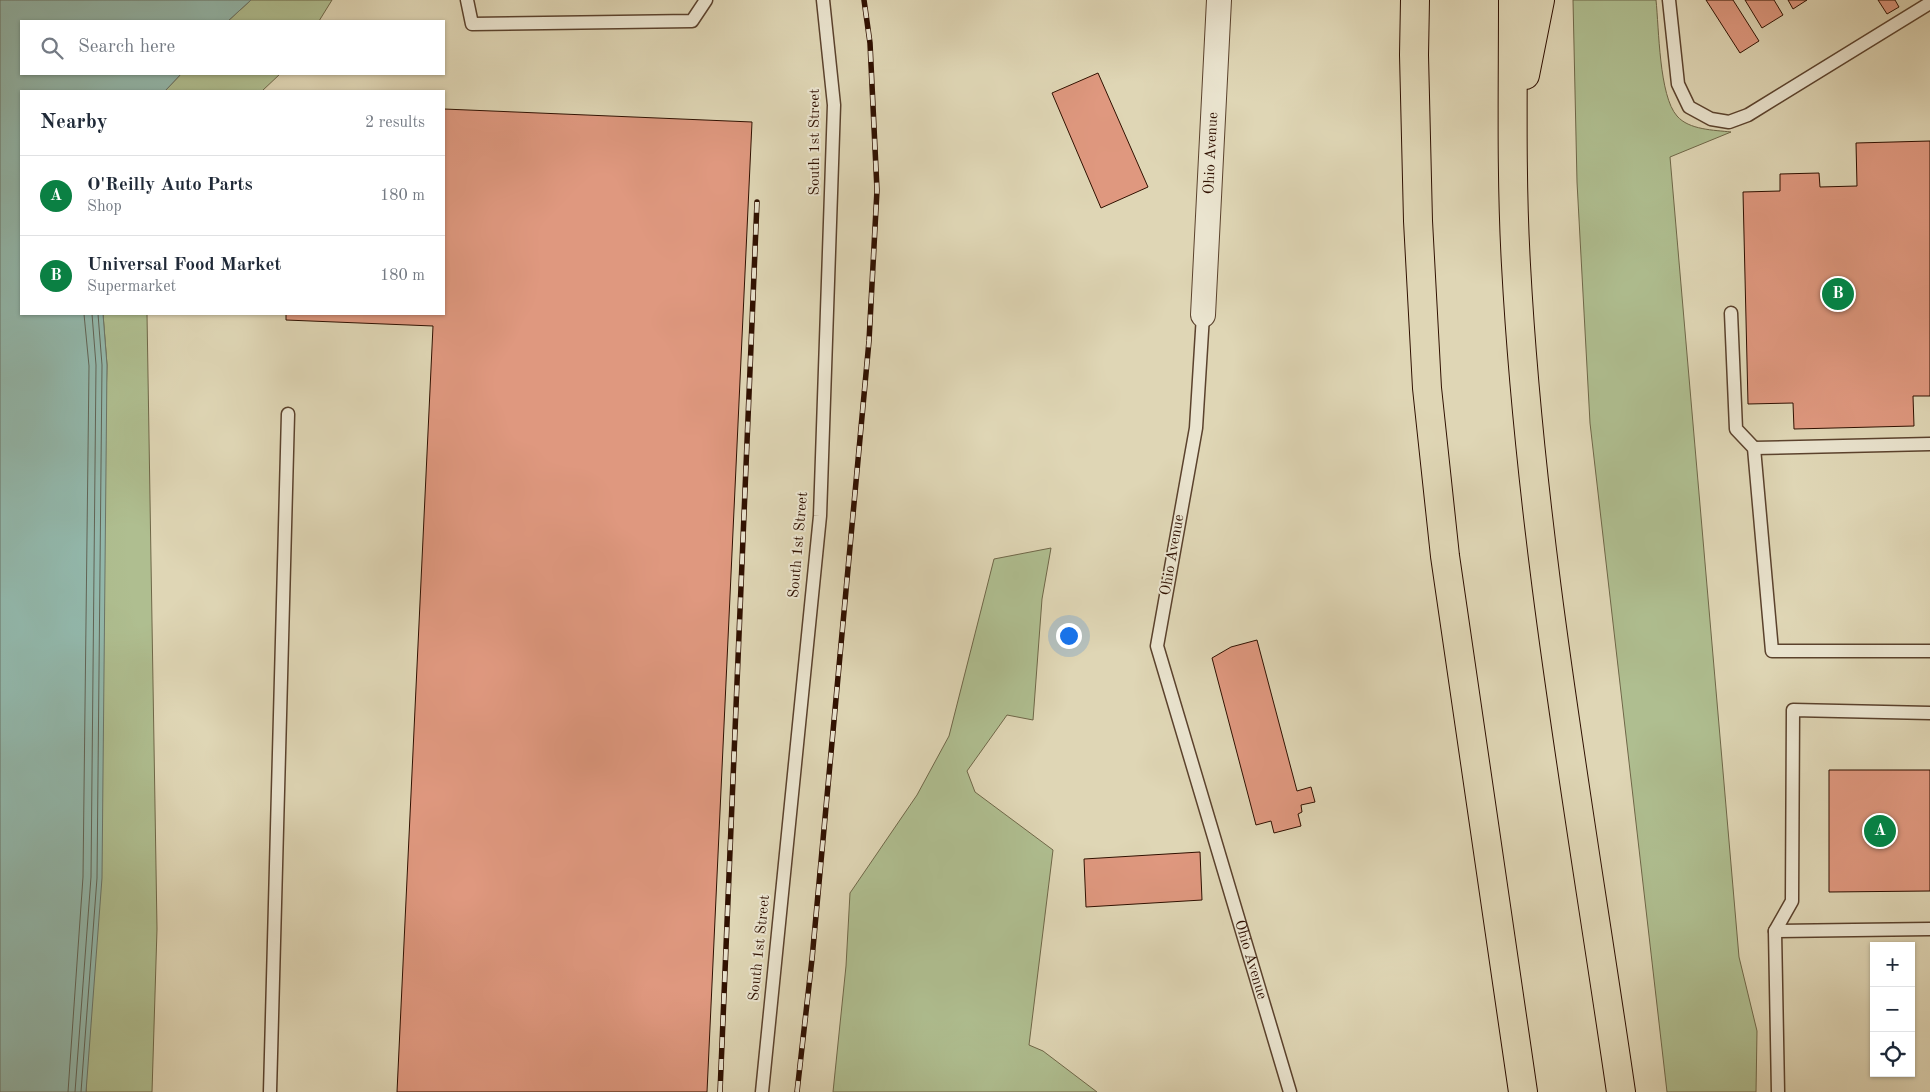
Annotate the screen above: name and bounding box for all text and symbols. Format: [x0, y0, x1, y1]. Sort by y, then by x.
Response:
search box [20, 20, 445, 75]
icon: search [38, 34, 66, 62]
text: Search here [78, 38, 175, 57]
street label: South 1st Street [808, 89, 823, 195]
text: Nearby [40, 112, 108, 133]
street label: Ohio Avenue [1202, 112, 1221, 195]
text: 2 results [365, 115, 425, 131]
text: O'Reilly Auto Parts [87, 176, 253, 195]
text: A [50, 188, 62, 204]
text: 180 m [380, 188, 425, 204]
text: Shop [87, 199, 122, 215]
text: Universal Food Market [87, 256, 281, 275]
text: B [50, 268, 62, 284]
text: 180 m [380, 268, 425, 284]
pin: B [1822, 275, 1854, 313]
text: Supermarket [87, 279, 176, 295]
street label: South 1st Street [787, 491, 811, 599]
street label: Ohio Avenue [1158, 513, 1188, 597]
your location [1056, 623, 1082, 649]
pin: A [1864, 812, 1896, 850]
street label: South 1st Street [747, 894, 773, 1002]
street label: Ohio Avenue [1232, 918, 1269, 1001]
map controls [1870, 942, 1915, 1077]
button: + [1870, 942, 1915, 987]
button: − [1870, 987, 1915, 1032]
button: locate [1870, 1032, 1915, 1077]

